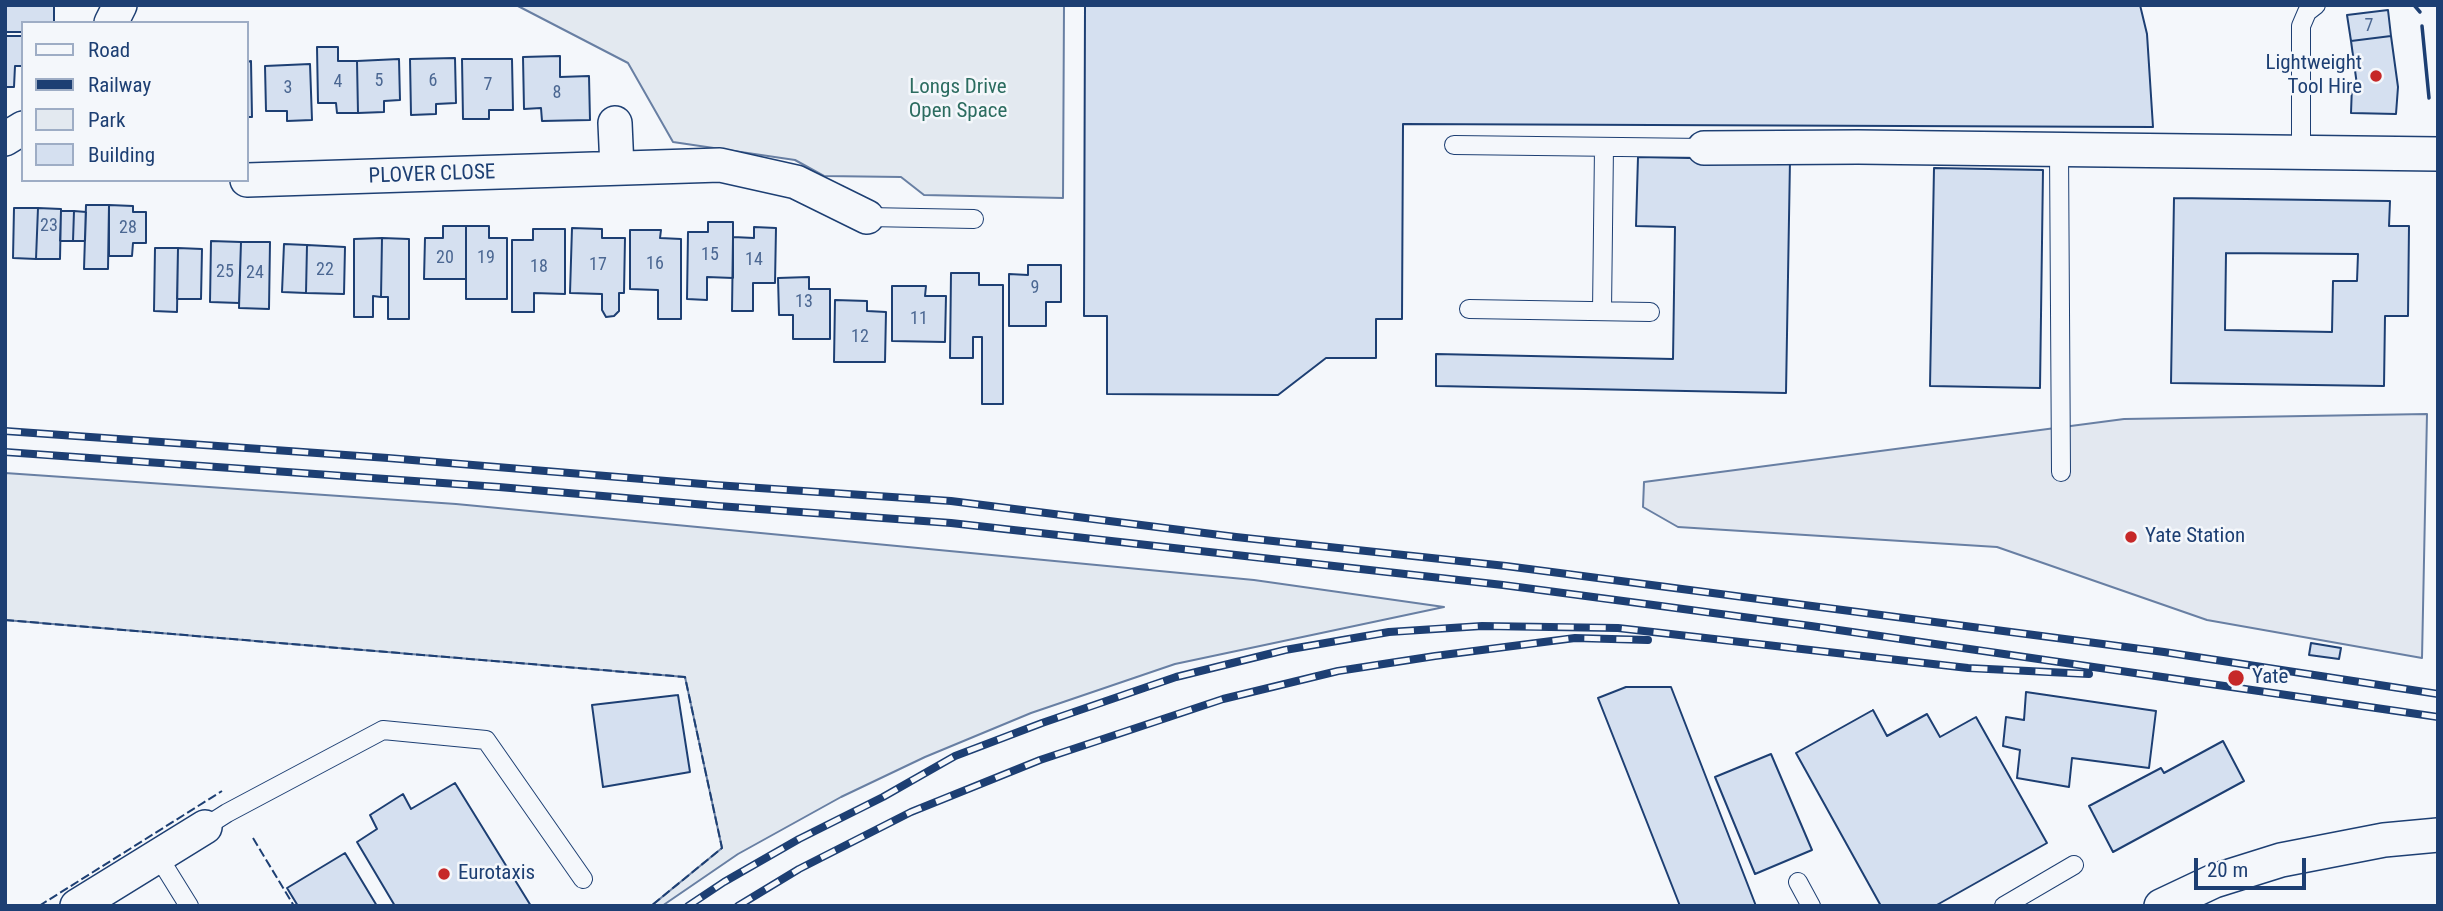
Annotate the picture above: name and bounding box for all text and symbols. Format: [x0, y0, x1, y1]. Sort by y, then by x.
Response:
house number: 7 [2365, 15, 2373, 37]
legend [21, 21, 248, 182]
text: Road [88, 38, 130, 62]
place label: Lightweight Tool Hire [2265, 51, 2362, 101]
marker: Lightweight Tool Hire [2368, 68, 2384, 84]
house number: 5 [375, 70, 383, 92]
house number: 6 [429, 70, 437, 92]
house number: 4 [334, 71, 342, 93]
text: Railway [88, 73, 151, 97]
house number: 7 [484, 74, 492, 96]
park label: Longs Drive Open Space [909, 75, 1007, 125]
house number: 3 [284, 77, 292, 99]
house number: 8 [553, 82, 561, 104]
text: Park [88, 108, 125, 132]
text: Building [88, 143, 155, 167]
street label: PLOVER CLOSE [368, 160, 496, 190]
house number: 23 [40, 215, 58, 237]
house number: 28 [119, 217, 137, 239]
house number: 15 [701, 244, 719, 266]
house number: 20 [436, 247, 454, 269]
house number: 19 [477, 247, 495, 269]
house number: 14 [745, 249, 763, 271]
house number: 16 [646, 253, 664, 275]
house number: 17 [589, 254, 607, 276]
house number: 18 [530, 256, 548, 278]
house number: 22 [316, 259, 334, 281]
house number: 25 [216, 261, 234, 283]
house number: 24 [246, 262, 264, 284]
house number: 9 [1031, 277, 1039, 299]
house number: 13 [795, 291, 813, 313]
house number: 11 [910, 308, 928, 330]
house number: 12 [851, 326, 869, 348]
place label: Yate Station [2145, 524, 2245, 550]
marker: Yate Station [2123, 529, 2139, 545]
place label: Yate [2252, 665, 2288, 691]
marker: Yate [2226, 668, 2246, 688]
scale bar [2198, 844, 2310, 888]
text: 20 m [2207, 858, 2248, 882]
place label: Eurotaxis [458, 861, 535, 887]
marker: Eurotaxis [436, 866, 452, 882]

